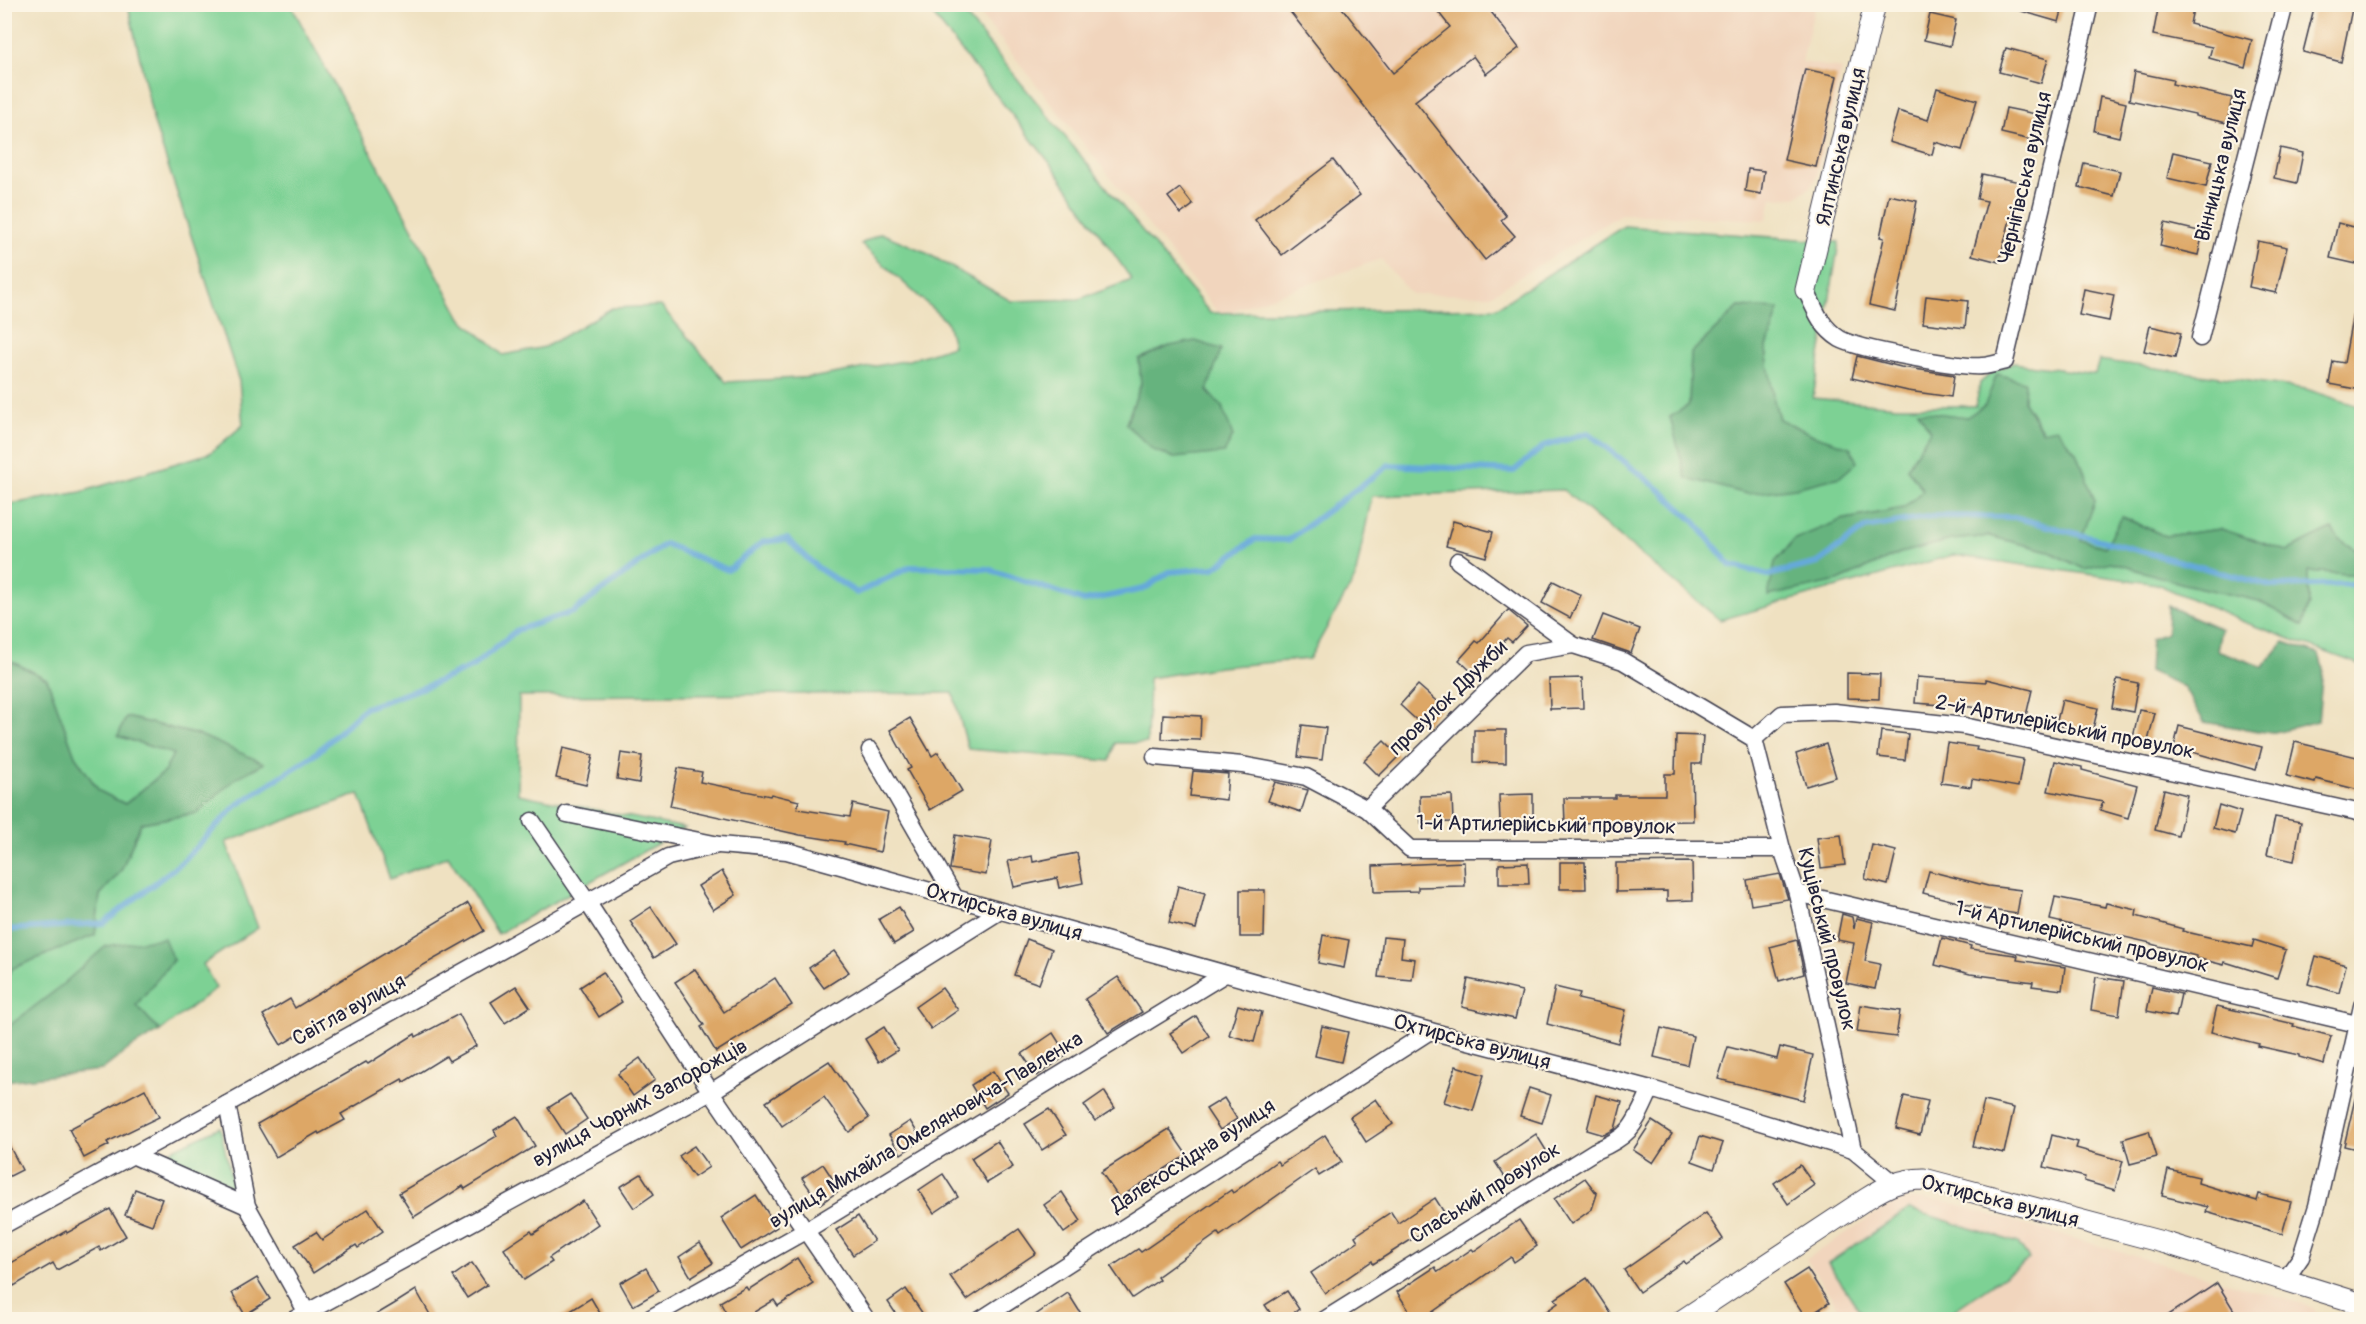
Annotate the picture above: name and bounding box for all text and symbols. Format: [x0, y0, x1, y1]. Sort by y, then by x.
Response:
street label: Ялтинська вулиця [1810, 65, 1872, 229]
street label: Вінницька вулиця [2189, 86, 2253, 244]
street label: Чернігівська вулиця [1992, 89, 2058, 267]
street label: провулок Дружби [1383, 634, 1513, 762]
street label: 2-й Артилерійський провулок [1933, 689, 2197, 765]
street label: 1-й Артилерійський провулок [1416, 809, 1676, 841]
street label: Куцівський провулок [1791, 845, 1863, 1034]
street label: Охтирська вулиця [922, 877, 1086, 947]
street label: 1-й Артилерійський провулок [1952, 895, 2212, 979]
street label: Світла вулиця [288, 968, 410, 1052]
street label: Охтирська вулиця [1390, 1008, 1554, 1076]
street label: вулиця Михайла Омеляновича-Павленка [764, 1025, 1088, 1235]
street label: вулиця Чорних Запорожців [528, 1032, 752, 1174]
street label: Далекосхідна вулиця [1105, 1093, 1280, 1220]
street label: Спаський провулок [1405, 1136, 1566, 1250]
street label: Охтирська вулиця [1918, 1168, 2082, 1234]

